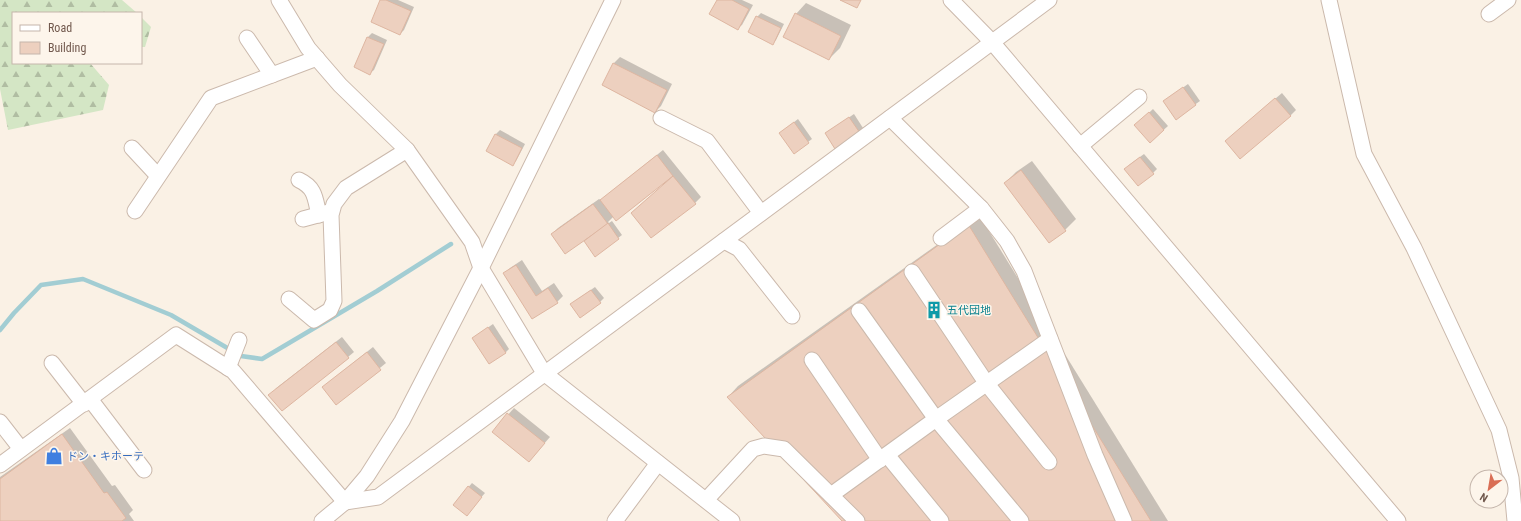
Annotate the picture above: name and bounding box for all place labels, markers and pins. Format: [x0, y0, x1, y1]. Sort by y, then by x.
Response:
building icon: 五代団地 [924, 300, 944, 320]
place label: 五代団地 [947, 304, 991, 317]
shop icon: ドン・キホーテ [44, 446, 64, 466]
place label: ドン・キホーテ [67, 450, 144, 463]

